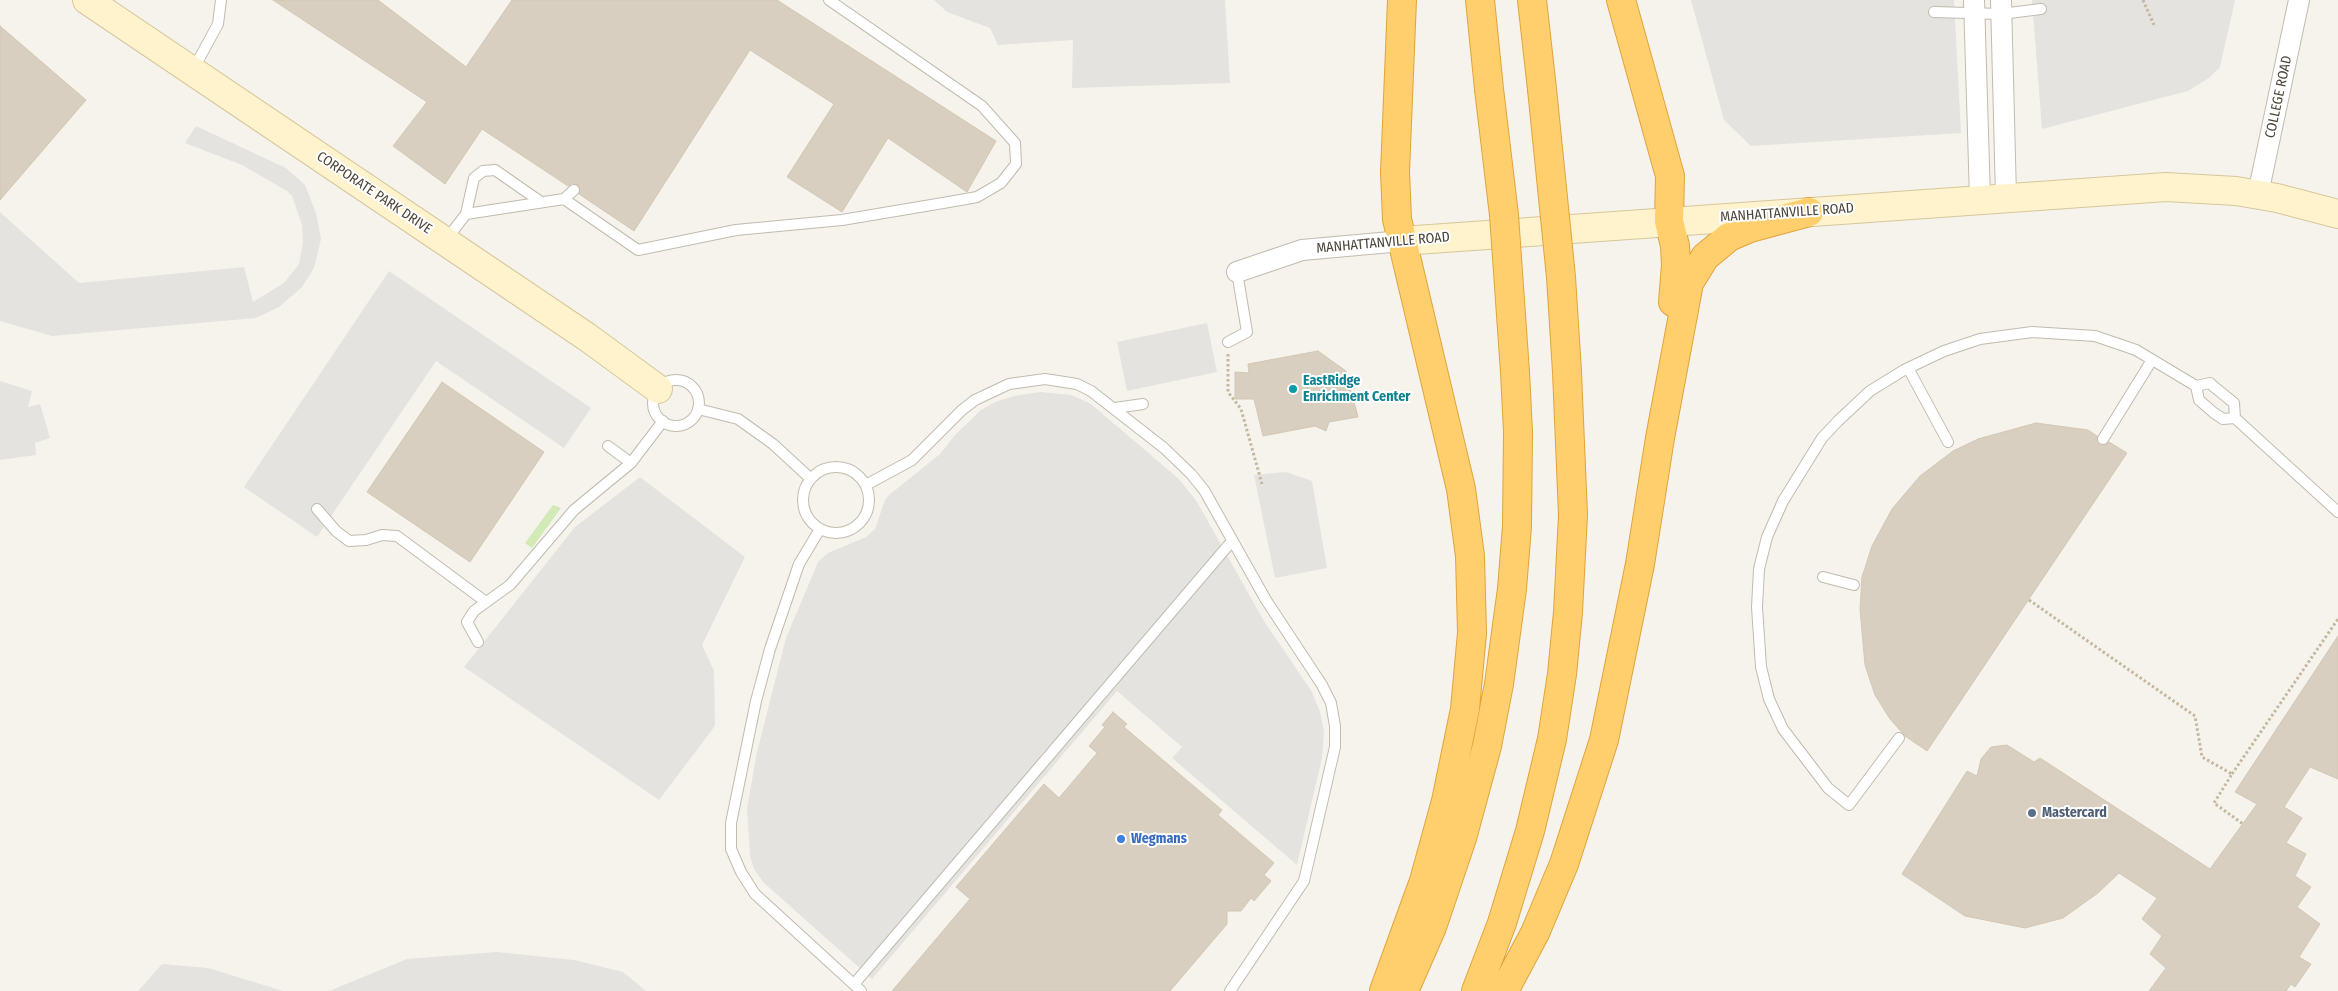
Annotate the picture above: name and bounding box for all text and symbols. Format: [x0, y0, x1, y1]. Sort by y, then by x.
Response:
street label: COLLEGE ROAD [2262, 54, 2296, 140]
street label: CORPORATE PARK DRIVE [313, 148, 435, 238]
street label: MANHATTANVILLE ROAD [1720, 200, 1854, 226]
street label: MANHATTANVILLE ROAD [1316, 229, 1450, 257]
place label: EastRidge Enrichment Center [1303, 373, 1410, 406]
marker: EastRidge Enrichment Center [1287, 383, 1299, 395]
place label: Mastercard [2042, 805, 2107, 821]
marker: Mastercard [2026, 807, 2038, 819]
place label: Wegmans [1131, 831, 1187, 847]
marker: Wegmans [1115, 833, 1127, 845]

